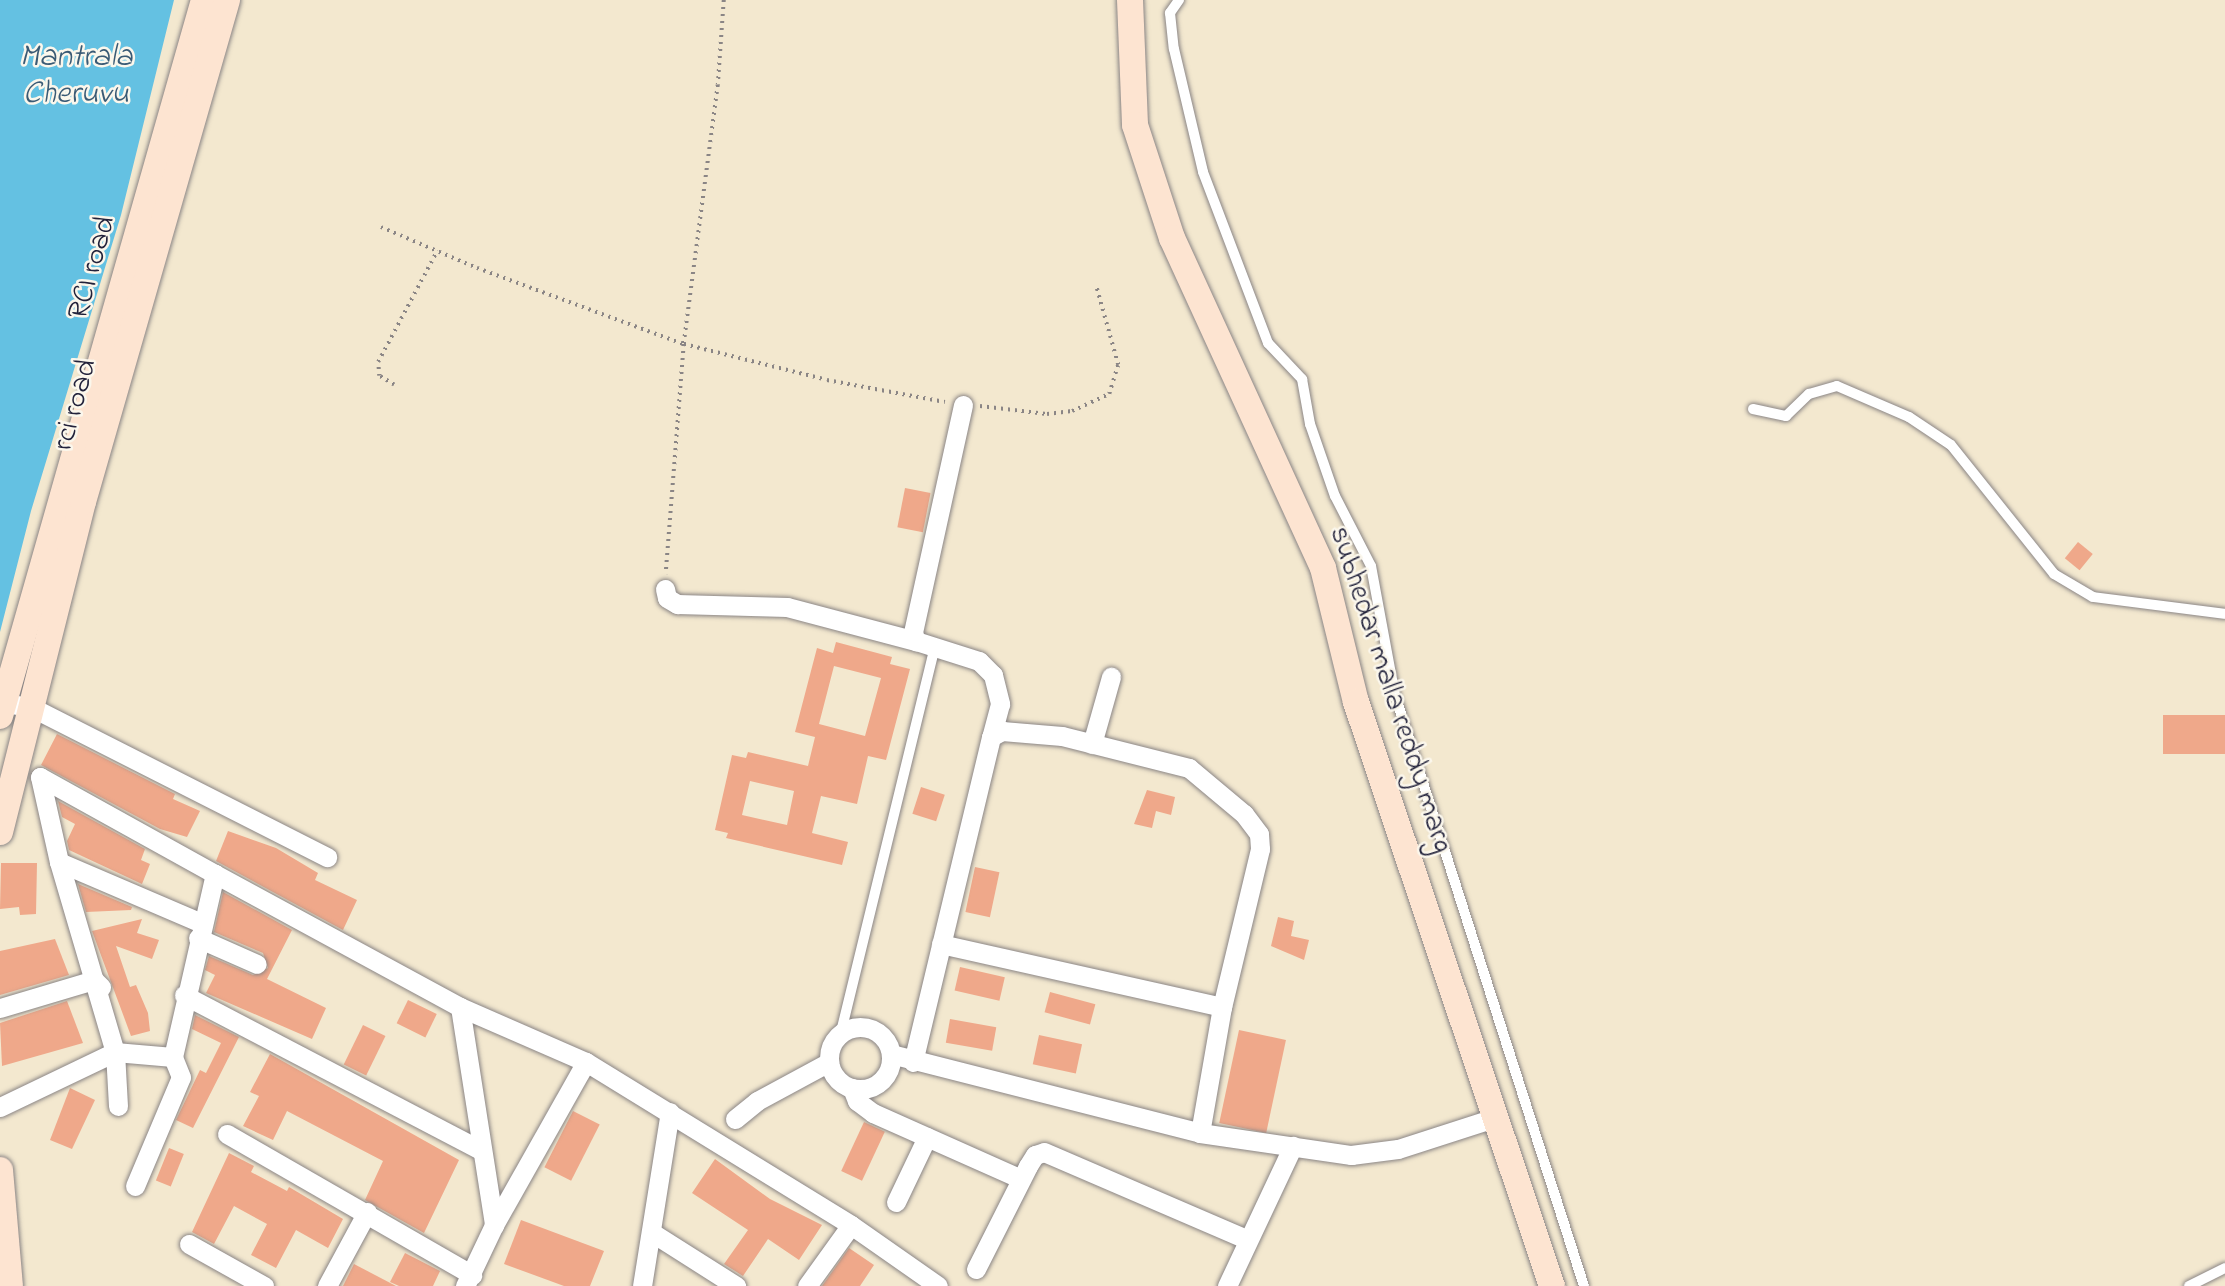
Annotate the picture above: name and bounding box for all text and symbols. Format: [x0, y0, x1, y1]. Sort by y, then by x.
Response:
water label: Mantrala Cheruvu [19, 40, 133, 115]
street label: RCI road [61, 212, 125, 324]
street label: rci road [46, 355, 106, 455]
street label: subhedar malla reddy marg [1320, 522, 1460, 858]

